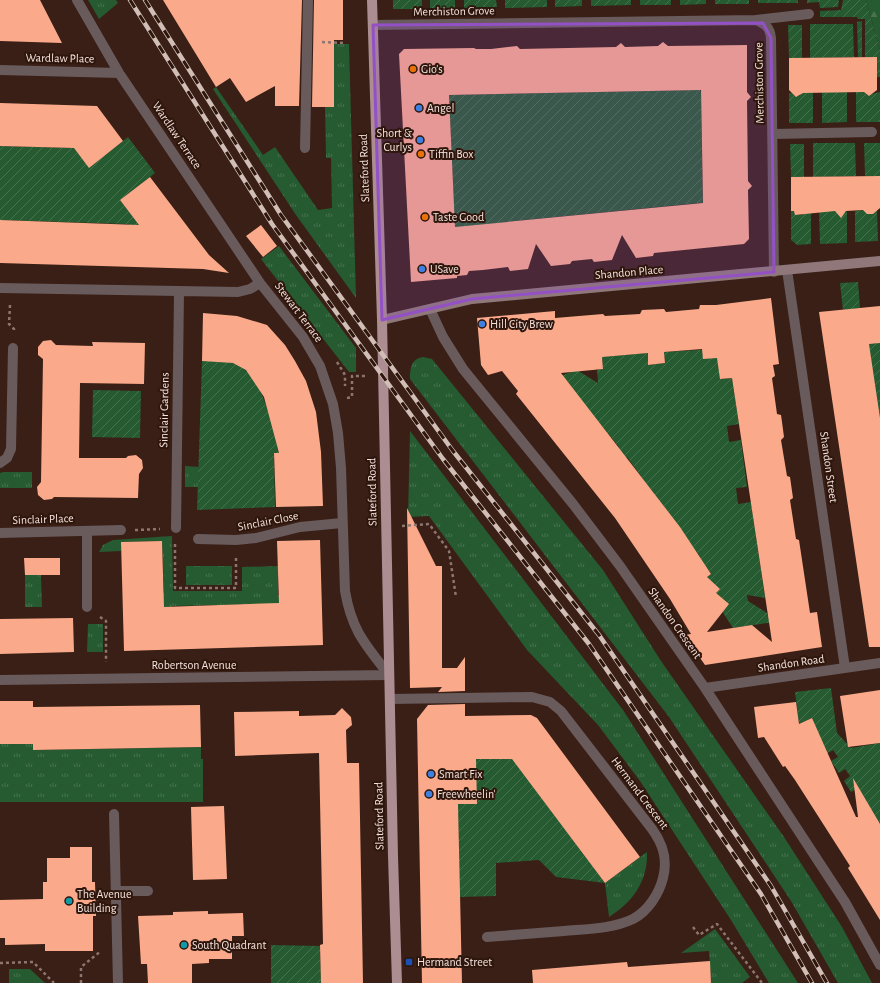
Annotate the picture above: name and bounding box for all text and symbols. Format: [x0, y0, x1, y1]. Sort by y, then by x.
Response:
street label: Merchiston Grove [413, 4, 495, 18]
street label: Merchiston Grove [752, 42, 766, 124]
street label: Wardlaw Place [25, 51, 95, 65]
place label: Gio’s [421, 63, 443, 75]
marker: Gio’s [408, 64, 418, 74]
street label: Wardlaw Terrace [150, 99, 204, 171]
place label: Angel [427, 102, 454, 114]
marker: Angel [414, 103, 424, 113]
place label: Short & Curlys [376, 127, 413, 154]
street label: Slateford Road [357, 134, 371, 202]
marker: Short & Curlys [415, 135, 425, 145]
place label: Tiffin Box [429, 148, 473, 160]
marker: Tiffin Box [416, 149, 426, 159]
place label: Taste Good [433, 211, 484, 223]
marker: Taste Good [420, 212, 430, 222]
place label: USave [430, 263, 459, 275]
street label: Shandon Place [594, 263, 664, 281]
marker: USave [417, 264, 427, 274]
street label: Stewart Terrace [273, 280, 325, 344]
place label: Hill City Brew [490, 318, 553, 331]
marker: Hill City Brew [477, 319, 487, 329]
street label: Sinclair Gardens [157, 372, 171, 448]
street label: Shandon Street [818, 431, 840, 504]
street label: Slateford Road [365, 458, 379, 526]
street label: Sinclair Close [237, 509, 299, 533]
street label: Sinclair Place [12, 512, 74, 526]
street label: Shandon Crescent [646, 585, 704, 661]
street label: Shandon Road [757, 652, 825, 674]
street label: Robertson Avenue [152, 659, 236, 671]
street label: Hermand Crescent [609, 755, 671, 831]
place label: Smart Fix [439, 768, 483, 780]
marker: Smart Fix [426, 769, 436, 779]
street label: Slateford Road [372, 782, 386, 850]
place label: Freewheelin' [437, 788, 495, 800]
marker: Freewheelin' [424, 789, 434, 799]
place label: The Avenue Building [77, 888, 132, 914]
marker: The Avenue Building [64, 896, 74, 906]
place label: South Quadrant [192, 939, 266, 952]
marker: South Quadrant [179, 940, 189, 950]
place label: Hermand Street [417, 956, 492, 968]
marker: Hermand Street [404, 957, 414, 967]

